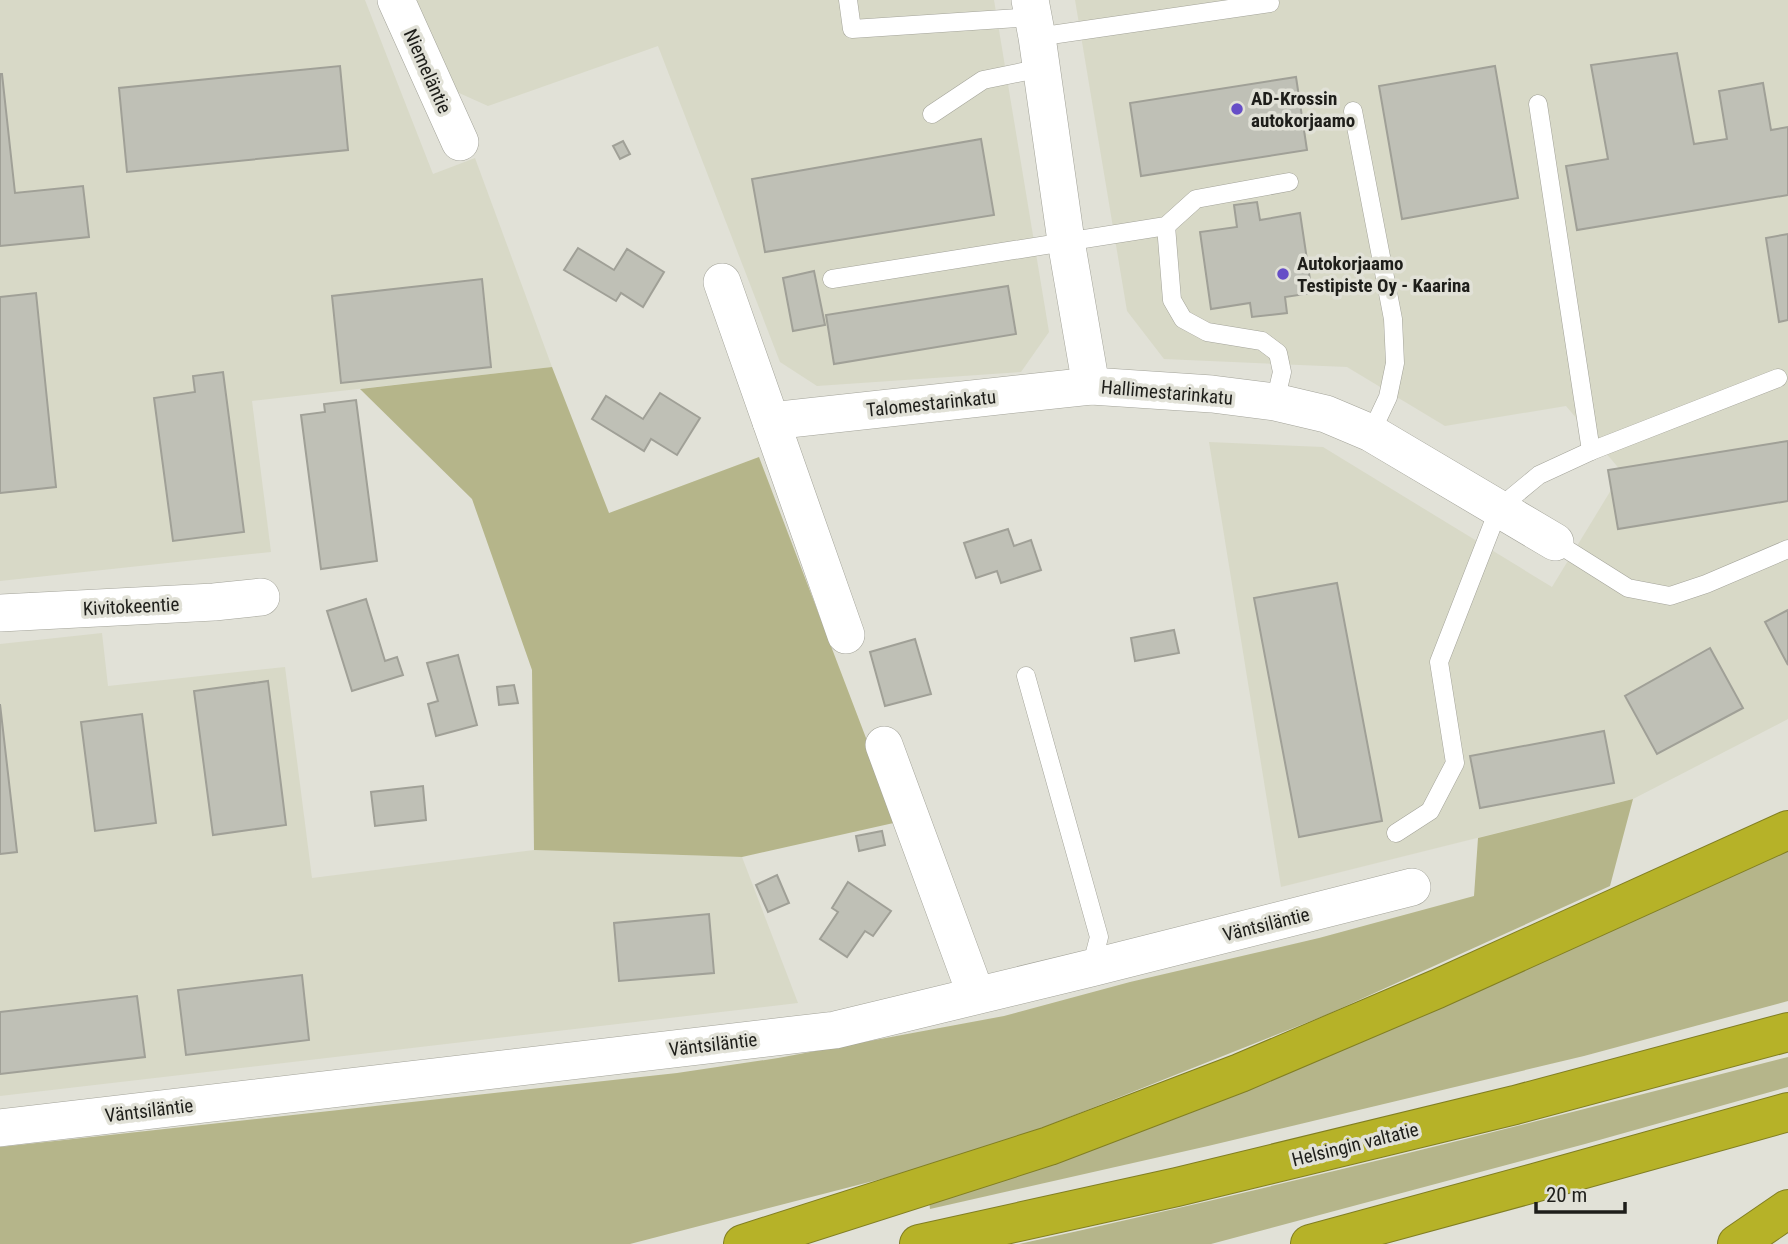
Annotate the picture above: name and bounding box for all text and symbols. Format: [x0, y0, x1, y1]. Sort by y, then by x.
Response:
street label: Niemeläntie [399, 26, 456, 117]
place label: AD-Krossin autokorjaamo [1251, 87, 1355, 132]
marker: AD-Krossin autokorjaamo [1229, 101, 1245, 117]
place label: Autokorjaamo Testipiste Oy - Kaarina [1297, 252, 1470, 297]
marker: Autokorjaamo Testipiste Oy - Kaarina [1275, 266, 1291, 282]
street label: Hallimestarinkatu [1100, 375, 1234, 410]
street label: Talomestarinkatu [865, 385, 997, 422]
street label: Kivitokeentie [82, 592, 180, 621]
street label: Väntsiläntie [1220, 903, 1312, 946]
street label: Väntsiläntie [668, 1028, 759, 1061]
street label: Väntsiläntie [104, 1094, 195, 1127]
street label: Helsingin valtatie [1289, 1118, 1421, 1171]
scale bar [1536, 1170, 1625, 1214]
text: 20 m [1546, 1183, 1587, 1207]

